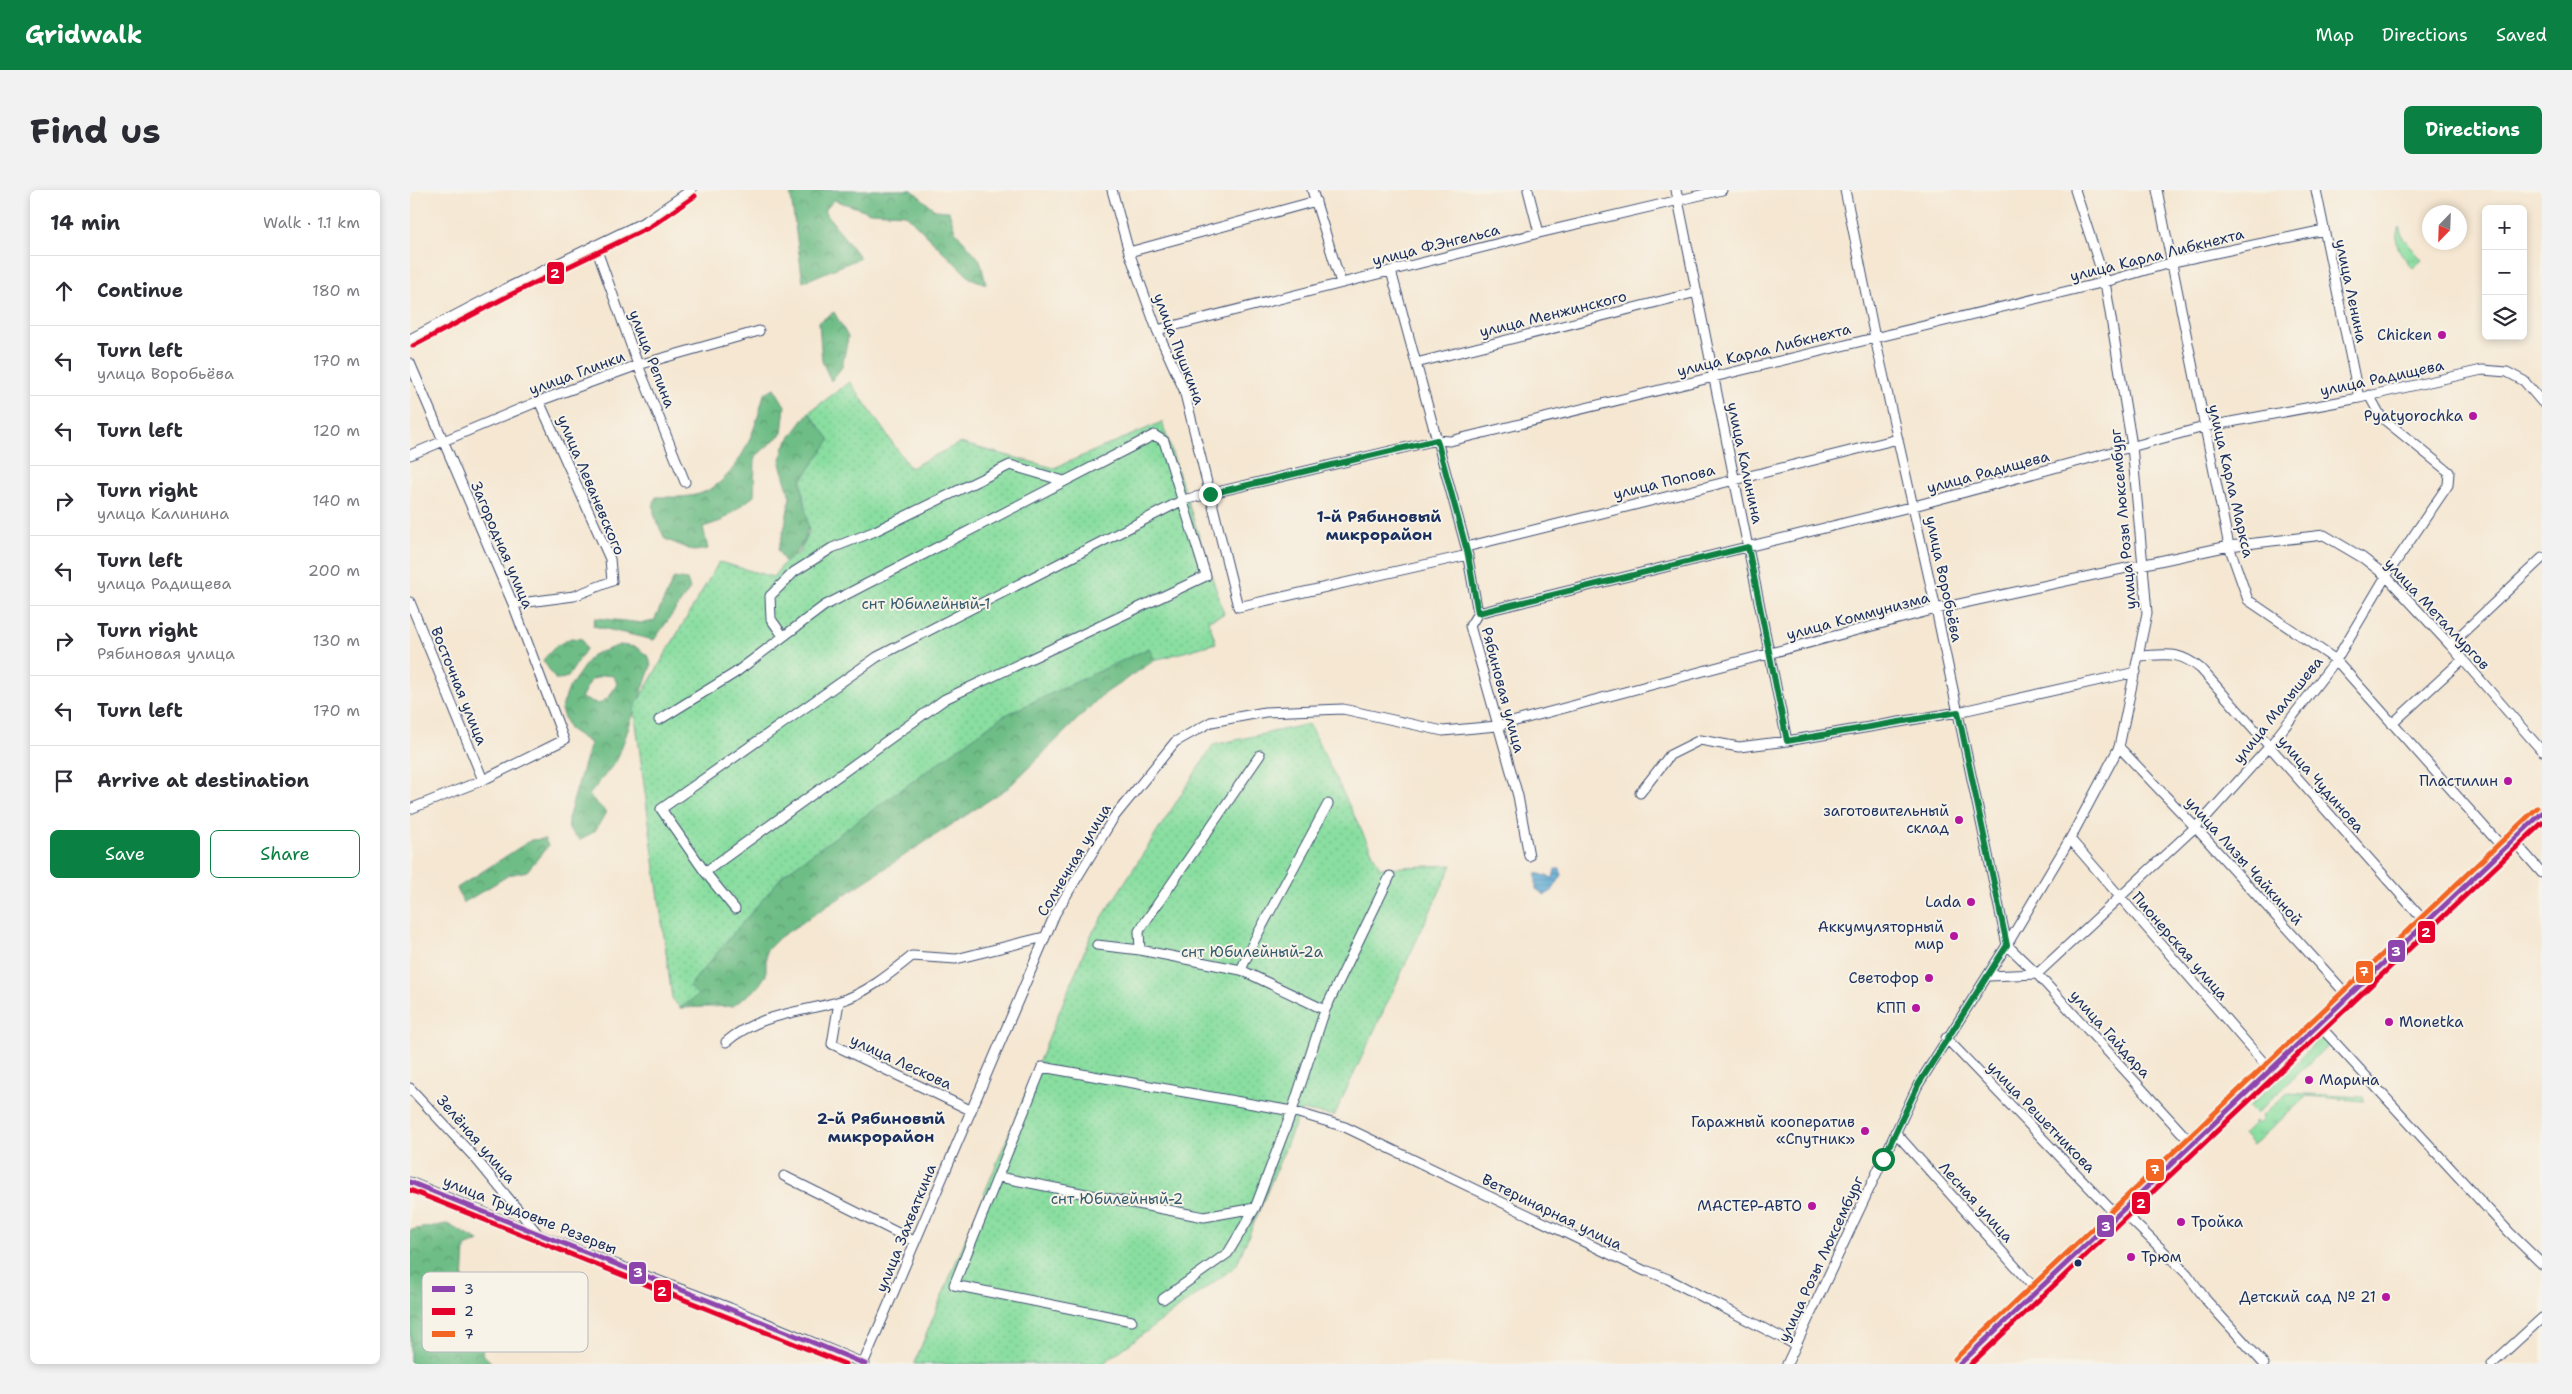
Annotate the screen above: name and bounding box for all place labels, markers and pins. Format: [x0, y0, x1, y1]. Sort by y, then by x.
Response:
place label: Chicken [2377, 325, 2432, 345]
marker: Chicken [2436, 329, 2448, 341]
place label: Pyatyorochka [2364, 406, 2464, 426]
marker: Pyatyorochka [2467, 410, 2479, 422]
place label: Пластилин [2419, 771, 2498, 791]
marker: Пластилин [2502, 775, 2514, 787]
place label: заготовительный склад [1823, 801, 1949, 838]
marker: заготовительный склад [1953, 814, 1965, 826]
place label: Lada [1925, 892, 1962, 912]
marker: Lada [1965, 896, 1977, 908]
place label: Аккумуляторный мир [1818, 917, 1944, 954]
marker: Аккумуляторный мир [1948, 930, 1960, 942]
place label: Светофор [1848, 968, 1919, 988]
marker: Светофор [1923, 972, 1935, 984]
place label: КПП [1876, 998, 1906, 1018]
marker: КПП [1910, 1002, 1922, 1014]
place label: Monetka [2399, 1012, 2464, 1032]
marker: Monetka [2383, 1016, 2395, 1028]
place label: Марина [2319, 1070, 2380, 1090]
marker: Марина [2303, 1074, 2315, 1086]
place label: Гаражный кооператив «Спутник» [1691, 1112, 1855, 1149]
marker: Гаражный кооператив «Спутник» [1859, 1125, 1871, 1137]
place label: МАСТЕР-АВТО [1697, 1196, 1802, 1216]
marker: МАСТЕР-АВТО [1806, 1200, 1818, 1212]
place label: Тройка [2191, 1212, 2244, 1232]
marker: Тройка [2175, 1216, 2187, 1228]
place label: Трюм [2141, 1247, 2182, 1267]
marker: Трюм [2125, 1251, 2137, 1263]
unlabelled marker [2073, 1258, 2083, 1268]
place label: Детский сад № 21 [2239, 1287, 2376, 1307]
marker: Детский сад № 21 [2380, 1291, 2392, 1303]

